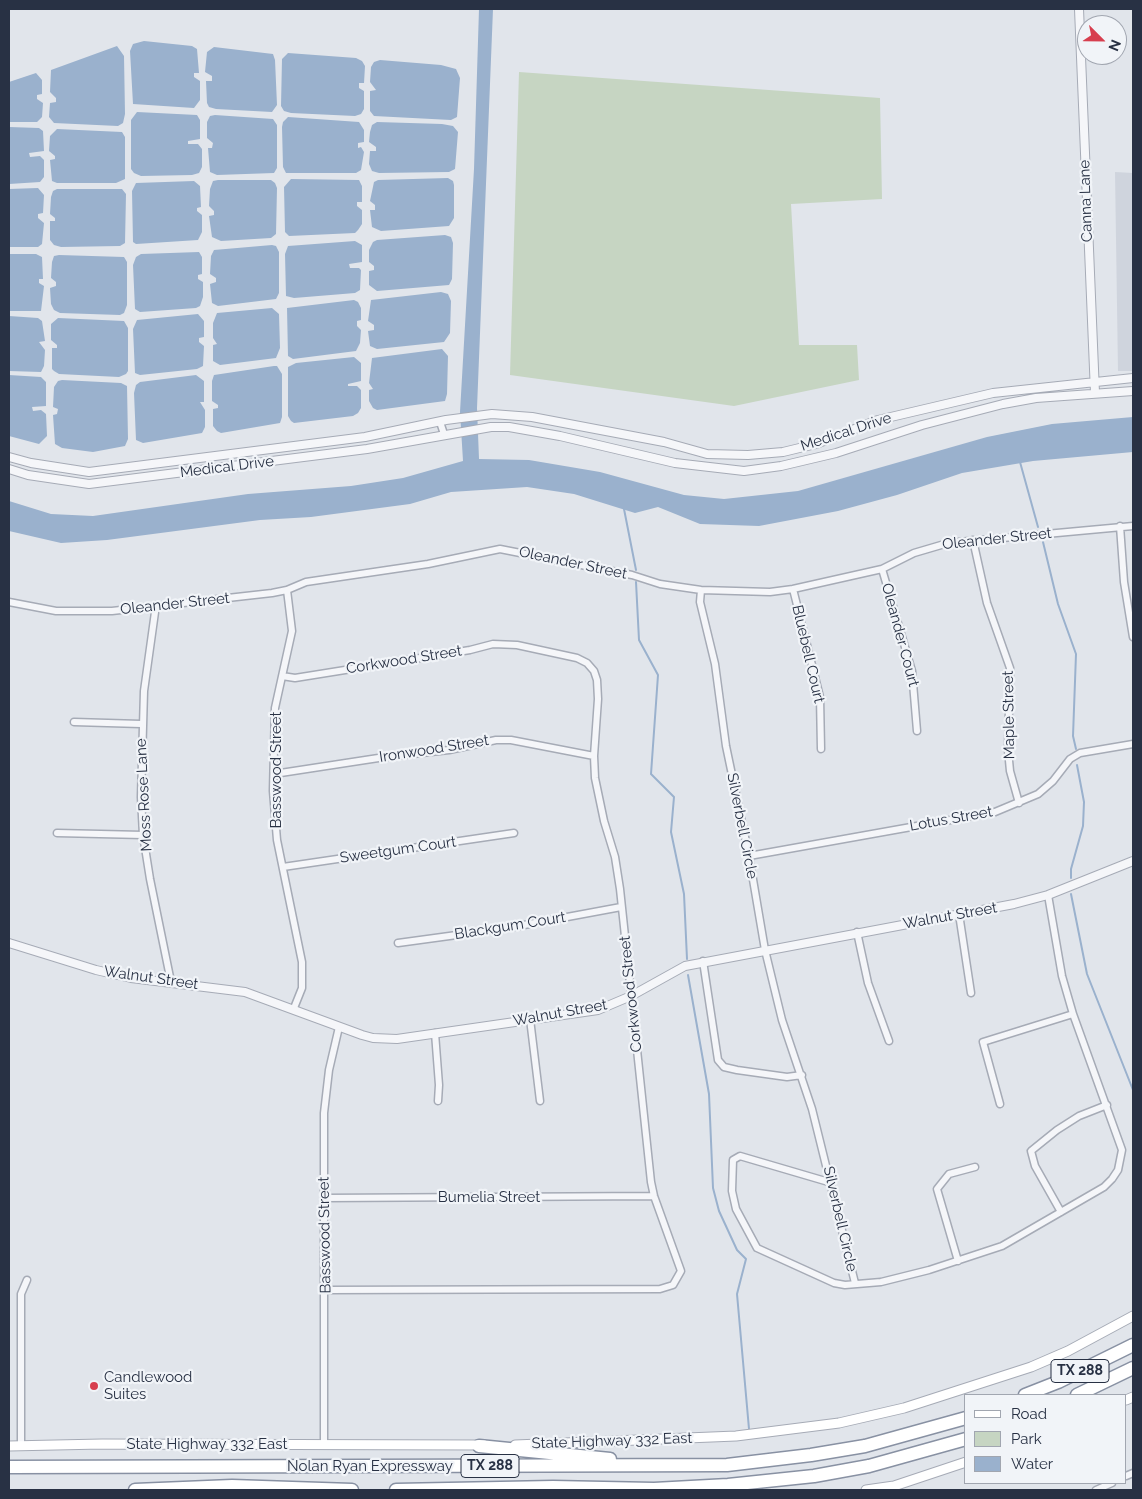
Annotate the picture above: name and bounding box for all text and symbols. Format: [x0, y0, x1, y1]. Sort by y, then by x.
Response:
north arrow [1077, 15, 1127, 65]
text: N [1105, 37, 1124, 54]
street label: Canna Lane [1076, 159, 1096, 243]
street label: Medical Drive [798, 409, 894, 455]
street label: Medical Drive [179, 452, 275, 482]
street label: Oleander Street [941, 524, 1053, 554]
street label: Oleander Street [517, 543, 629, 583]
street label: Oleander Court [877, 581, 923, 689]
street label: Oleander Street [119, 589, 231, 619]
street label: Bluebell Court [788, 603, 828, 705]
street label: Corkwood Street [345, 642, 463, 678]
street label: Maple Street [999, 670, 1019, 760]
street label: Basswood Street [267, 711, 285, 829]
street label: Ironwood Street [378, 731, 490, 767]
street label: Moss Rose Lane [132, 738, 156, 852]
street label: Silverbell Circle [723, 771, 761, 881]
street label: Lotus Street [908, 803, 994, 835]
street label: Sweetgum Court [339, 833, 457, 867]
street label: Walnut Street [902, 899, 998, 933]
street label: Blackgum Court [453, 908, 567, 944]
street label: Corkwood Street [616, 935, 646, 1053]
street label: Walnut Street [103, 962, 199, 994]
street label: Walnut Street [512, 996, 608, 1030]
street label: Silverbell Circle [819, 1164, 861, 1274]
street label: Basswood Street [315, 1176, 335, 1294]
street label: Bumelia Street [438, 1188, 540, 1206]
road number: TX 288 [1051, 1360, 1109, 1382]
place label: Candlewood Suites [104, 1368, 192, 1403]
marker: Candlewood Suites [88, 1380, 100, 1392]
legend [964, 1394, 1127, 1484]
text: Road [1011, 1405, 1047, 1423]
street label: State Highway 332 East [531, 1429, 693, 1453]
text: Park [1011, 1430, 1042, 1448]
street label: State Highway 332 East [127, 1435, 287, 1453]
road number: TX 288 [461, 1454, 519, 1478]
text: Water [1011, 1455, 1053, 1473]
street label: Nolan Ryan Expressway [287, 1457, 453, 1475]

